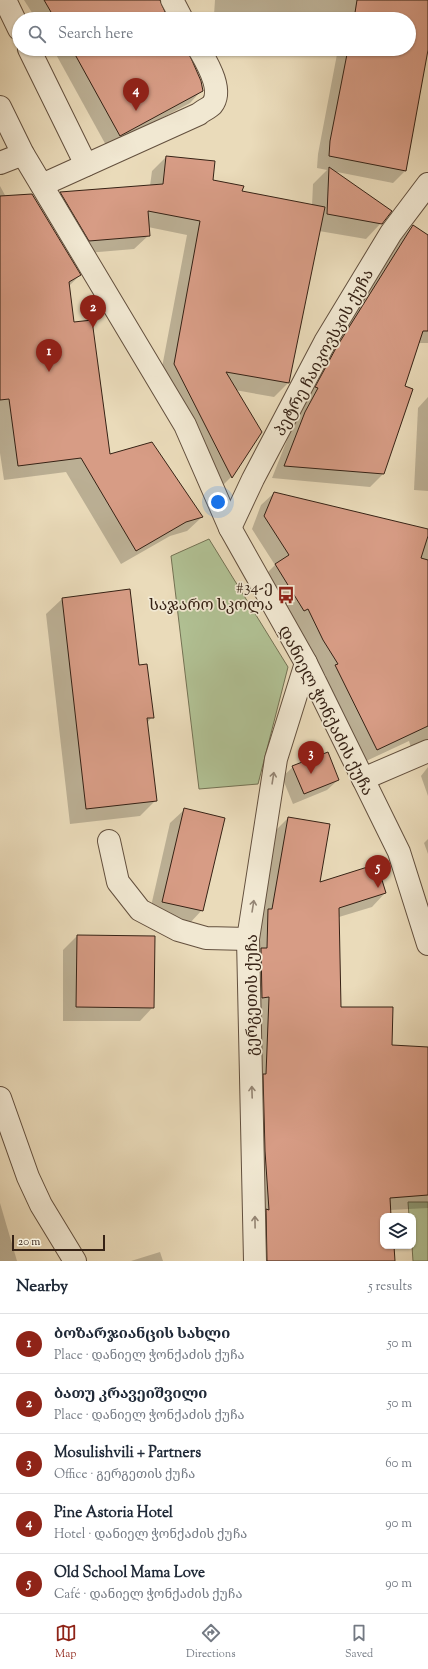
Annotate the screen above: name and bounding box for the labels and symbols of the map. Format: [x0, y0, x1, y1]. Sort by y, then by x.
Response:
pin: 4 [123, 78, 149, 111]
street label: პეტრე ჩაიკოვსკის ქუჩა [270, 266, 381, 441]
pin: 2 [80, 295, 106, 328]
pin: 1 [36, 339, 62, 372]
your location [208, 492, 228, 512]
place label: #34-ე საჯარო სკოლა [149, 577, 273, 618]
bus stop icon: #34-ე საჯარო სკოლა [276, 585, 296, 605]
street label: დანიელ ჭონქაძის ქუჩა [272, 622, 378, 800]
pin: 3 [298, 741, 324, 774]
one-way arrow [269, 772, 277, 785]
pin: 5 [365, 855, 391, 888]
one-way arrow [249, 900, 257, 913]
street label: გერგეთის ქუჩა [242, 934, 265, 1056]
one-way arrow [248, 1086, 255, 1099]
one-way arrow [251, 1216, 259, 1229]
scale bar [12, 1233, 105, 1252]

